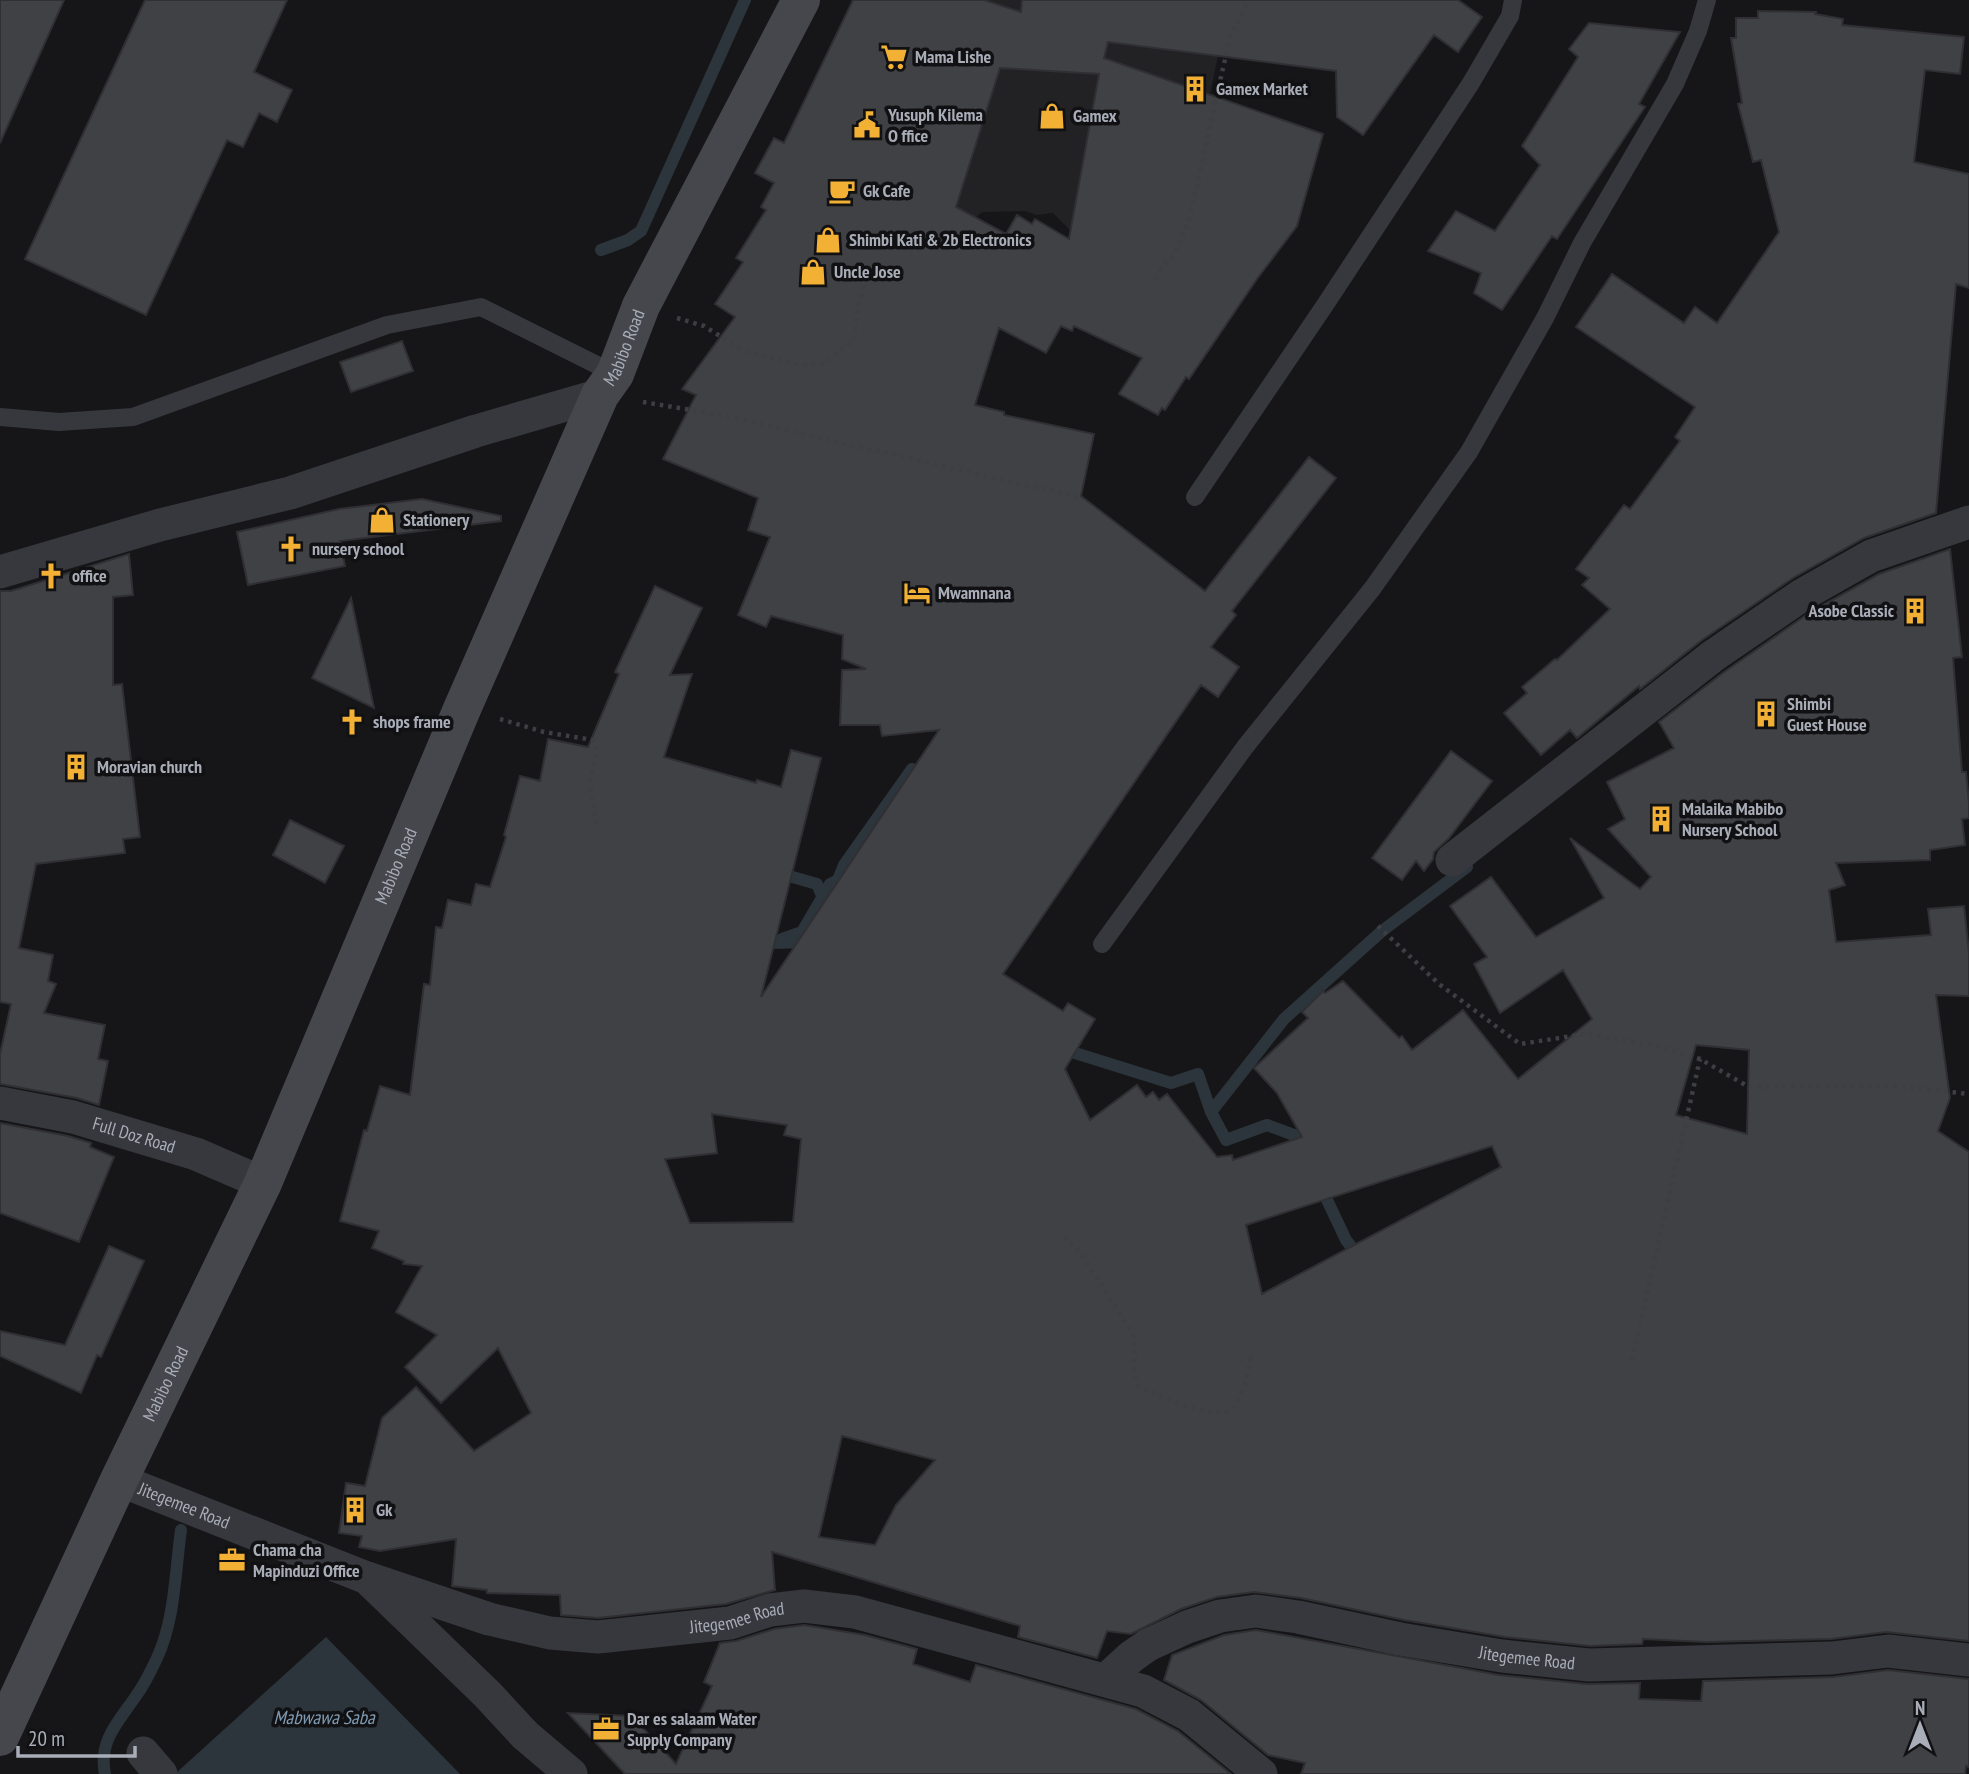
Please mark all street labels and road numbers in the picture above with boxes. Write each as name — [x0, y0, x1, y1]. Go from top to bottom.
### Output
street label: Mabibo Road — [598, 306, 650, 391]
street label: Mabibo Road — [369, 824, 422, 907]
street label: Full Doz Road — [90, 1112, 178, 1158]
street label: Mabibo Road — [137, 1342, 193, 1425]
street label: Jitegemee Road — [134, 1476, 233, 1534]
street label: Jitegemee Road — [687, 1596, 785, 1638]
street label: Jitegemee Road — [1476, 1640, 1576, 1674]

